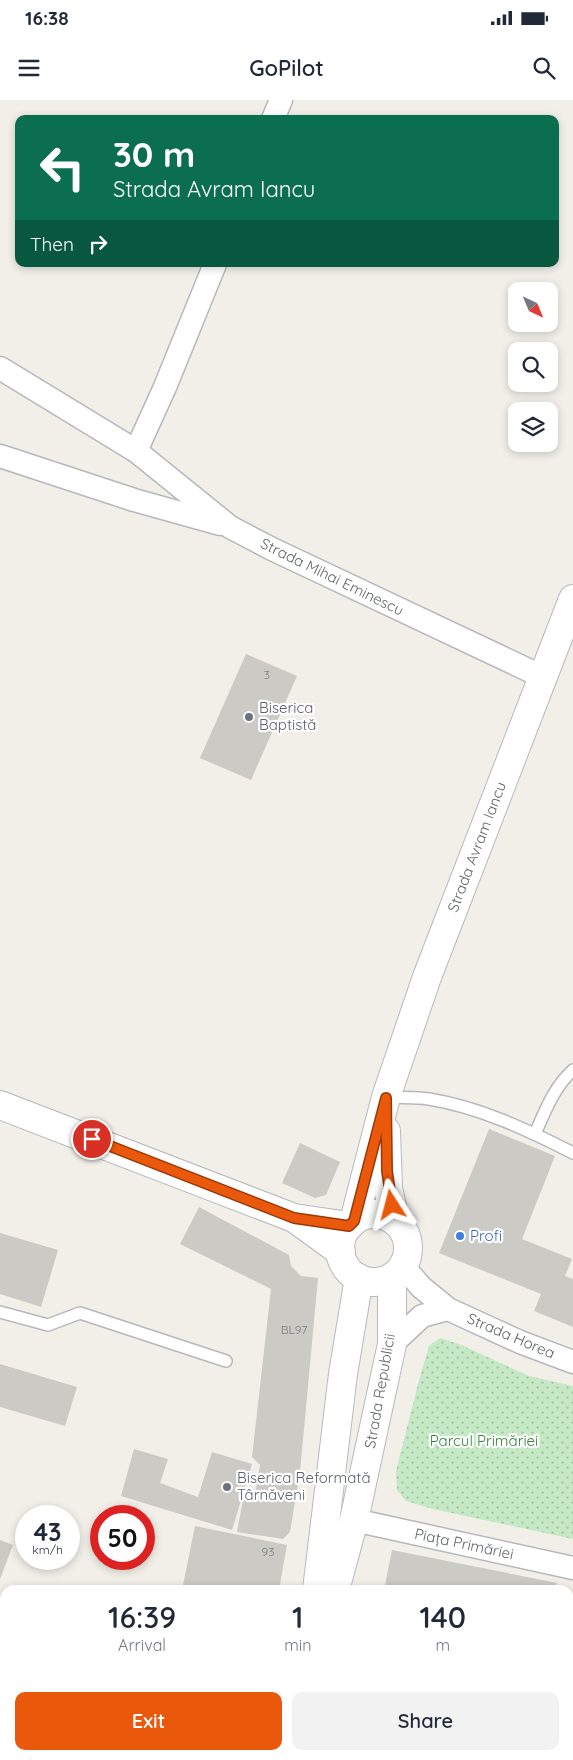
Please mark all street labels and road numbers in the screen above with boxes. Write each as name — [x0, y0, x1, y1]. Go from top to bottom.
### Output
street label: Strada Mihai Eminescu — [258, 534, 407, 619]
street label: Strada Avram Iancu — [443, 779, 510, 915]
street label: Strada Horea — [464, 1309, 558, 1363]
street label: Strada Republicii — [360, 1332, 399, 1450]
street label: Piața Primăriei — [413, 1524, 515, 1563]

